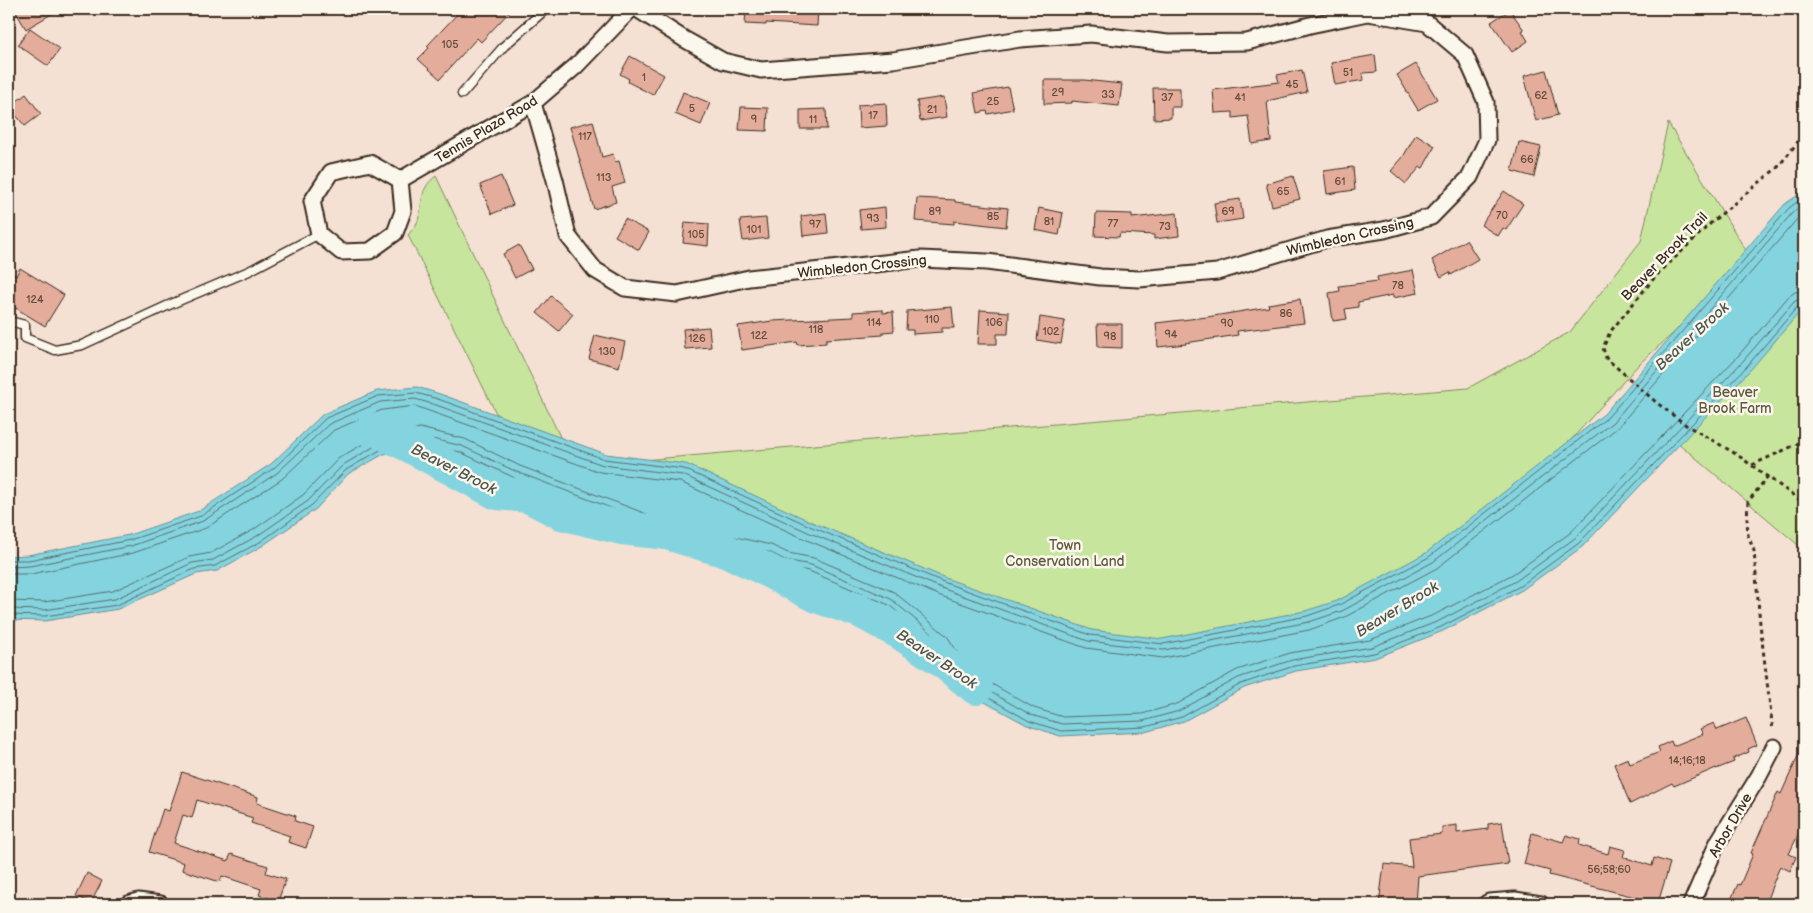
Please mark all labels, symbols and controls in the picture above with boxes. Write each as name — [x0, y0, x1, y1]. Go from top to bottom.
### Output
house number: 105 — [441, 38, 459, 51]
house number: 51 — [1343, 66, 1353, 79]
house number: 1 — [642, 71, 646, 84]
house number: 45 — [1285, 78, 1299, 91]
house number: 29 — [1052, 86, 1064, 99]
house number: 33 — [1101, 88, 1115, 101]
house number: 62 — [1534, 89, 1548, 102]
house number: 37 — [1161, 91, 1174, 104]
house number: 41 — [1235, 91, 1245, 104]
street label: Tennis Plaza Road — [432, 92, 541, 167]
house number: 25 — [987, 95, 999, 108]
house number: 5 — [689, 102, 695, 115]
house number: 21 — [927, 103, 937, 116]
house number: 17 — [868, 109, 878, 122]
house number: 9 — [751, 113, 757, 126]
house number: 11 — [809, 113, 817, 126]
house number: 117 — [578, 130, 593, 143]
house number: 66 — [1520, 153, 1534, 166]
house number: 113 — [596, 171, 612, 184]
house number: 61 — [1335, 175, 1345, 188]
house number: 65 — [1276, 185, 1290, 198]
house number: 89 — [929, 205, 941, 218]
house number: 69 — [1221, 205, 1235, 218]
street label: Beaver Brook Trail — [1618, 208, 1711, 304]
house number: 70 — [1496, 209, 1508, 222]
house number: 85 — [987, 210, 999, 223]
house number: 93 — [866, 212, 880, 225]
street label: Wimbledon Crossing — [1285, 214, 1415, 259]
house number: 81 — [1044, 215, 1054, 228]
house number: 77 — [1108, 217, 1119, 230]
house number: 97 — [809, 218, 821, 231]
house number: 73 — [1159, 220, 1171, 233]
house number: 101 — [747, 223, 761, 236]
house number: 105 — [687, 228, 705, 241]
street label: Wimbledon Crossing — [797, 251, 927, 282]
house number: 78 — [1392, 279, 1404, 292]
house number: 124 — [26, 293, 44, 306]
water label: Beaver Brook — [1651, 298, 1734, 375]
house number: 86 — [1279, 307, 1293, 320]
house number: 110 — [925, 313, 940, 326]
house number: 114 — [866, 316, 882, 329]
house number: 106 — [985, 316, 1003, 329]
house number: 90 — [1221, 317, 1234, 330]
house number: 118 — [809, 323, 823, 336]
house number: 102 — [1042, 325, 1060, 338]
house number: 94 — [1164, 328, 1178, 341]
house number: 122 — [750, 329, 768, 342]
house number: 98 — [1104, 330, 1116, 343]
house number: 126 — [688, 332, 706, 345]
house number: 130 — [598, 345, 616, 358]
park label: Beaver Brook Farm — [1698, 384, 1772, 417]
water label: Beaver Brook — [408, 440, 500, 499]
park label: Town Conservation Land — [1005, 537, 1125, 570]
water label: Beaver Brook — [1352, 577, 1443, 642]
water label: Beaver Brook — [893, 625, 981, 694]
house number: 14;16;18 — [1668, 754, 1706, 767]
street label: Arbor Drive — [1705, 790, 1756, 860]
house number: 56;58;60 — [1587, 863, 1631, 876]

